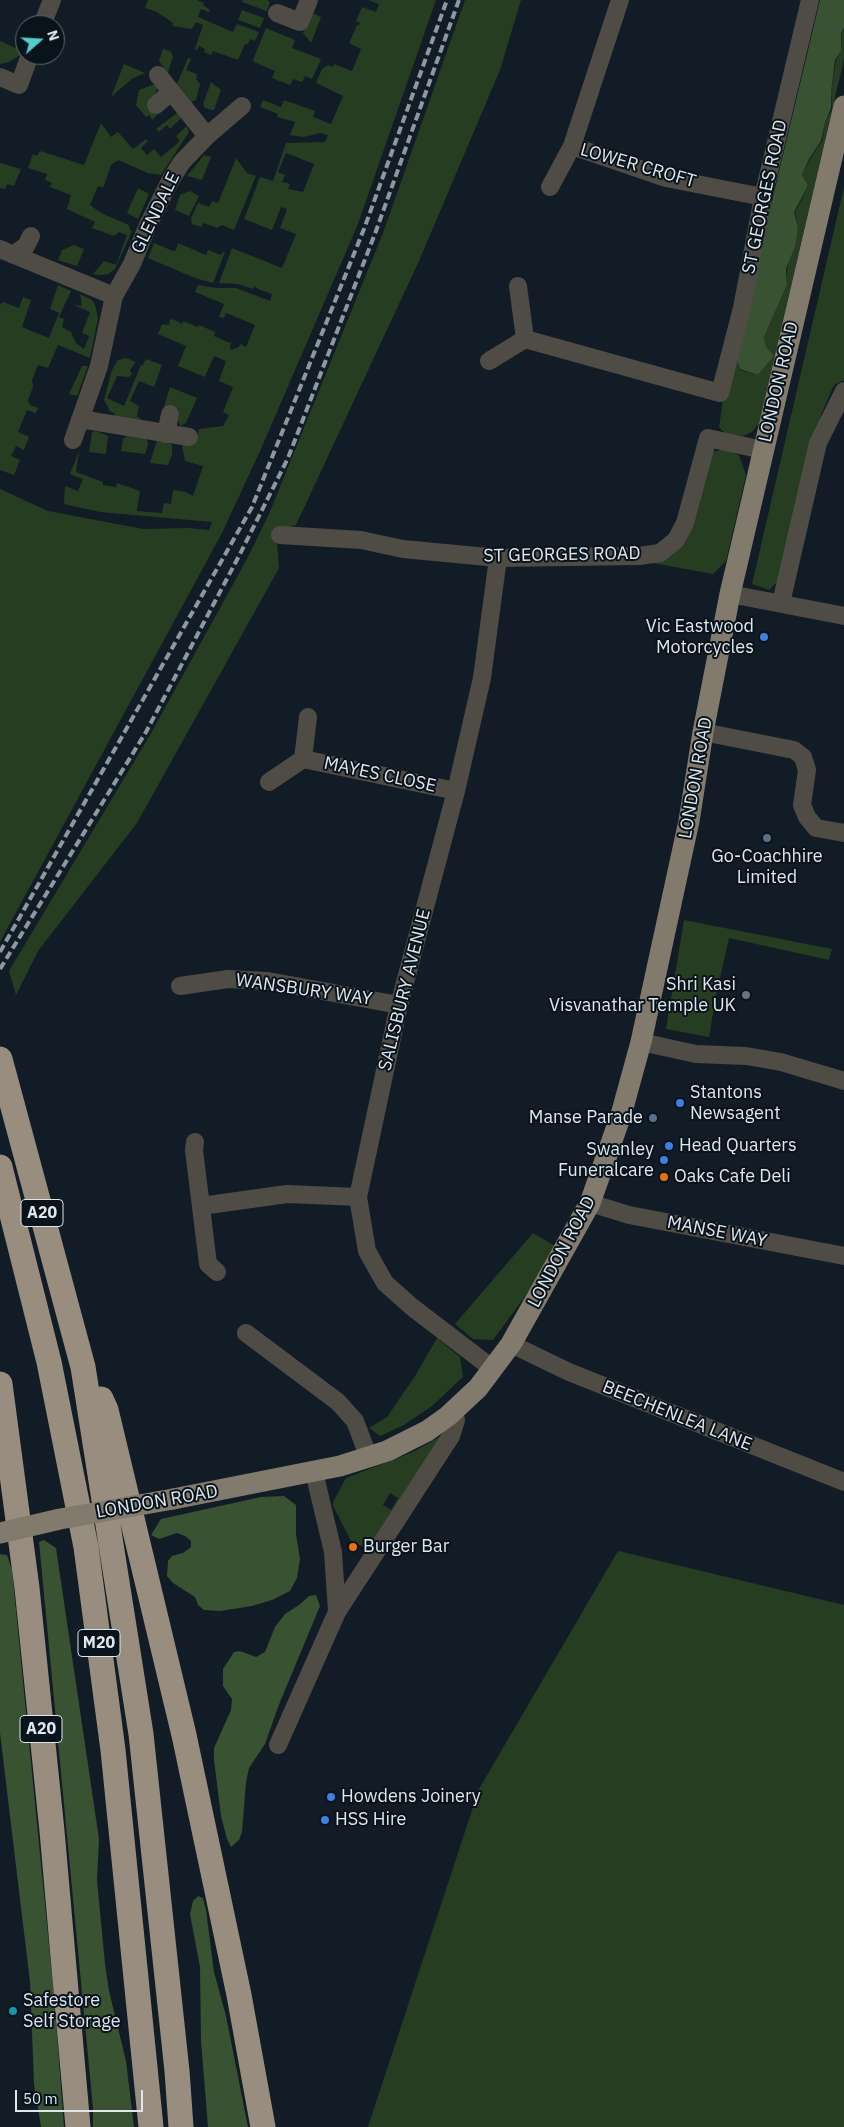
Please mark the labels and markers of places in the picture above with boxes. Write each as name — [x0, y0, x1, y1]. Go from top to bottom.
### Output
place label: Vic Eastwood Motorcycles — [646, 616, 754, 659]
marker: Vic Eastwood Motorcycles — [758, 631, 770, 643]
marker: Go-Coachhire Limited — [761, 832, 773, 844]
place label: Go-Coachhire Limited — [711, 846, 823, 889]
place label: Shri Kasi Visvanathar Temple UK — [549, 974, 736, 1016]
marker: Shri Kasi Visvanathar Temple UK — [740, 989, 752, 1001]
place label: Stantons Newsagent — [690, 1082, 781, 1124]
marker: Stantons Newsagent — [674, 1097, 686, 1109]
place label: Manse Parade — [529, 1107, 643, 1129]
marker: Manse Parade — [647, 1112, 659, 1124]
place label: Head Quarters — [679, 1135, 797, 1157]
place label: Swanley Funeralcare — [558, 1139, 654, 1182]
marker: Head Quarters — [663, 1140, 675, 1152]
marker: Swanley Funeralcare — [658, 1154, 670, 1166]
place label: Oaks Cafe Deli — [674, 1166, 791, 1188]
marker: Oaks Cafe Deli — [658, 1171, 670, 1183]
place label: Burger Bar — [363, 1536, 449, 1558]
marker: Burger Bar — [347, 1541, 359, 1553]
place label: Howdens Joinery — [341, 1786, 481, 1808]
marker: Howdens Joinery — [325, 1791, 337, 1803]
place label: HSS Hire — [335, 1809, 406, 1831]
marker: HSS Hire — [319, 1814, 331, 1826]
place label: Safestore Self Storage — [23, 1990, 121, 2032]
marker: Safestore Self Storage — [7, 2005, 19, 2017]

